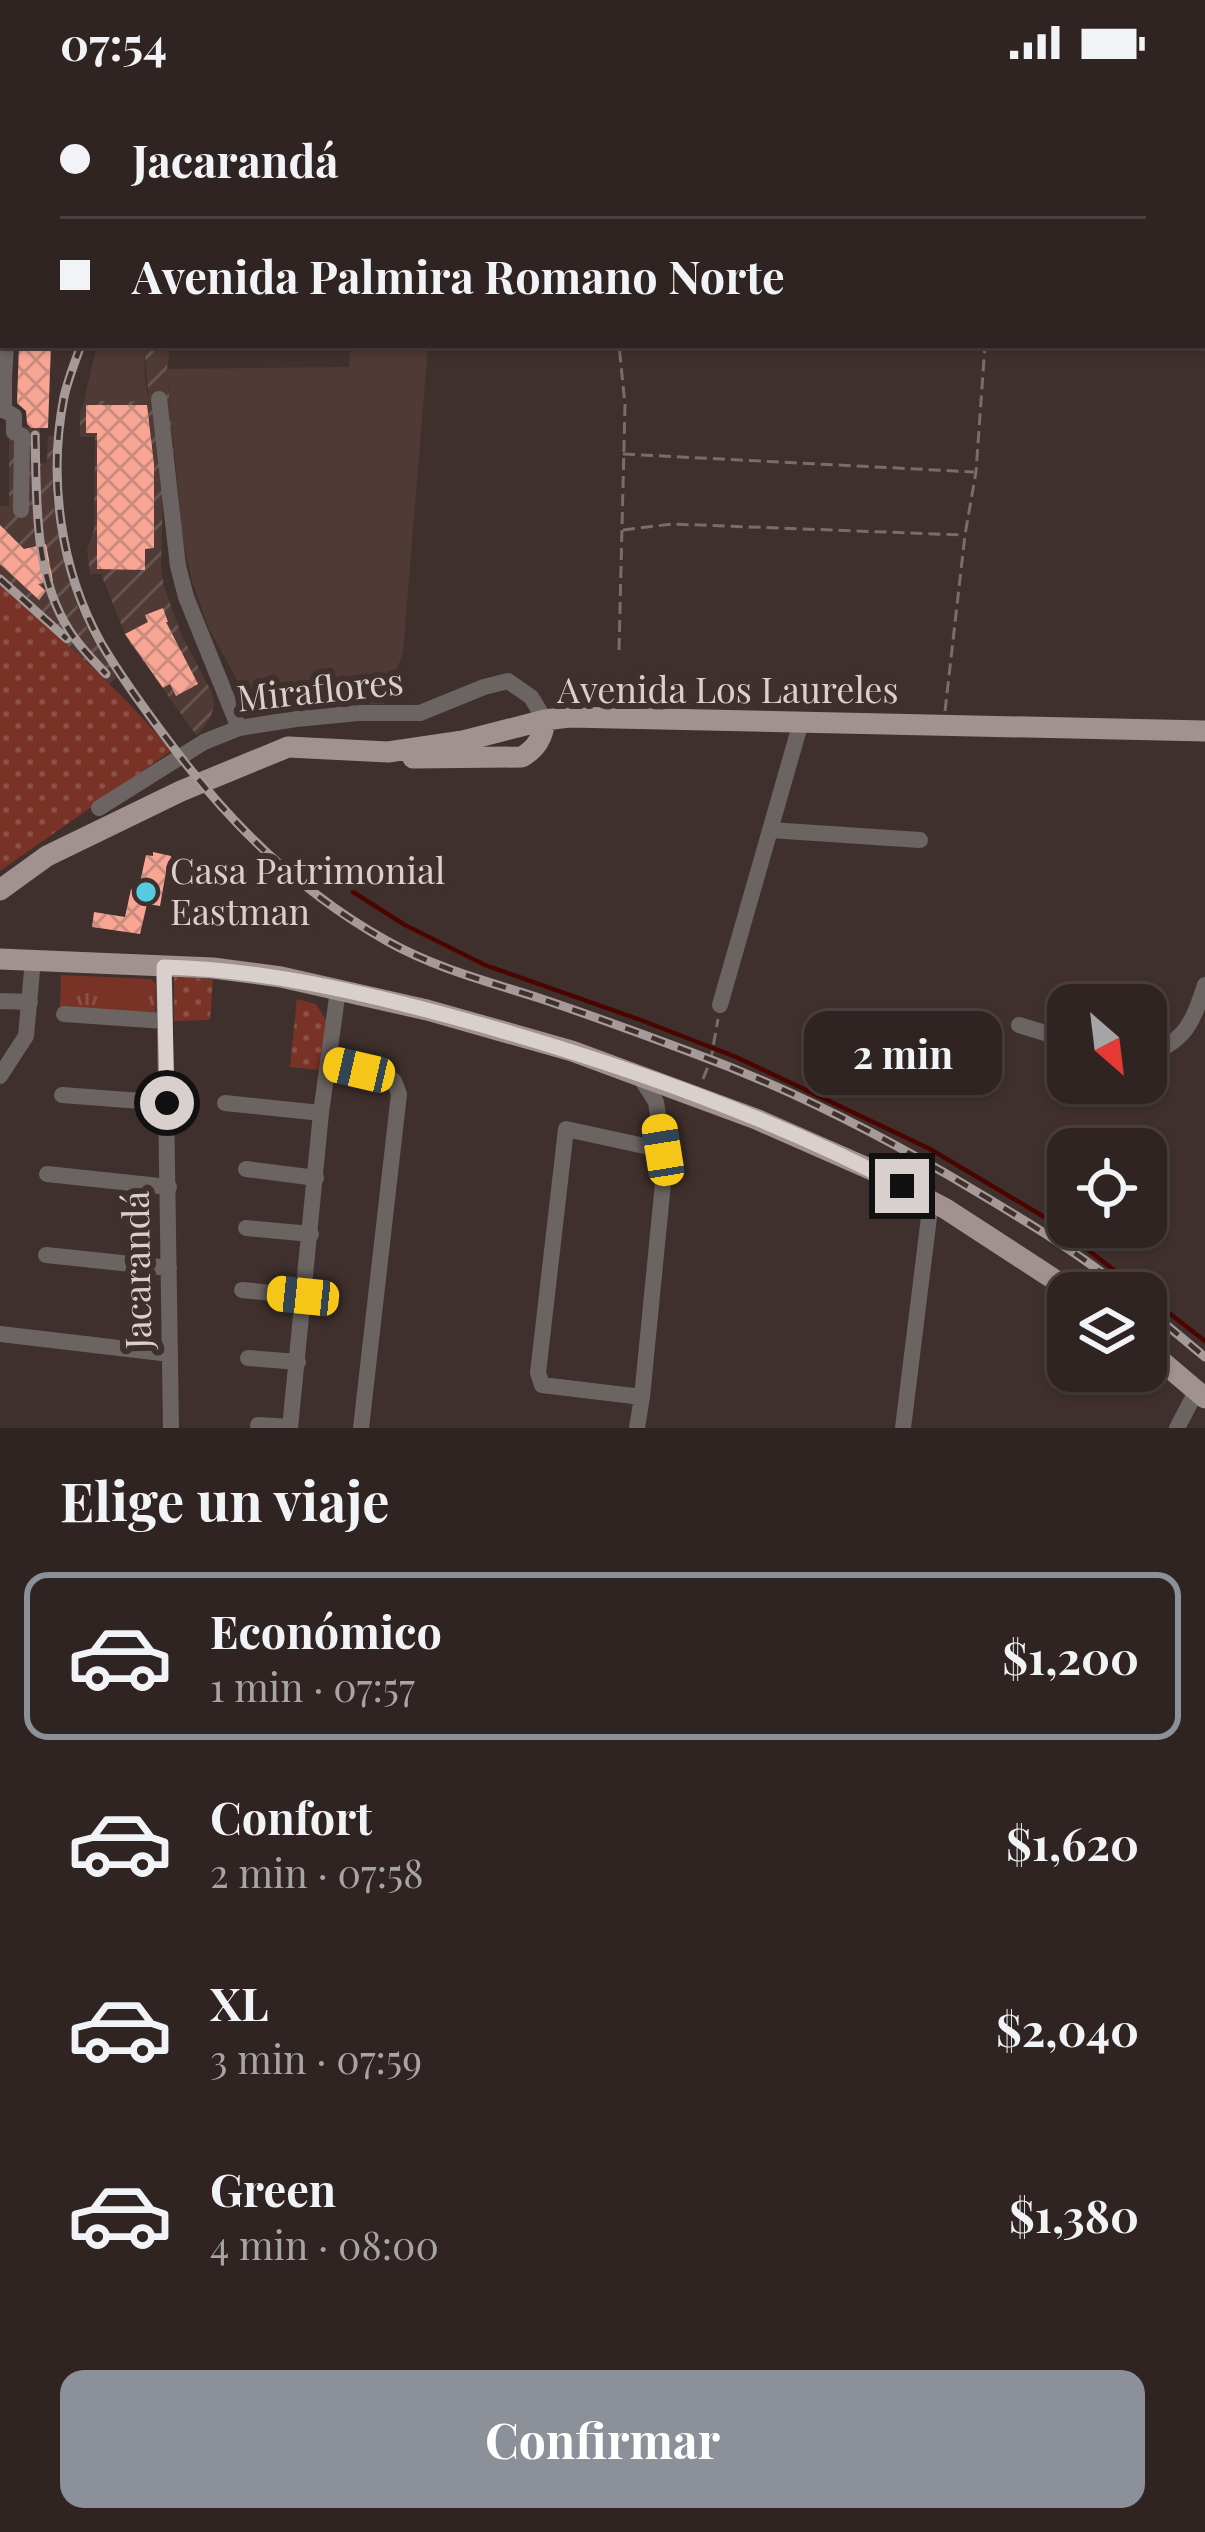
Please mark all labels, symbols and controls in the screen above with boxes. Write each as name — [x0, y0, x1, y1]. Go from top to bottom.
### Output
text: 07:54 — [60, 12, 167, 72]
text: Jacarandá — [132, 129, 339, 189]
text: Avenida Palmira Romano Norte — [132, 245, 785, 305]
street label: Miraflores — [234, 655, 405, 721]
street label: Avenida Los Laureles — [556, 664, 899, 712]
place label: Casa Patrimonial Eastman — [170, 845, 445, 934]
marker: Casa Patrimonial Eastman — [133, 879, 159, 905]
north arrow — [1047, 984, 1167, 1104]
map controls — [1047, 984, 1167, 1392]
callout: 2 min — [803, 1012, 1001, 1096]
text: 2 min — [853, 1027, 953, 1079]
car — [320, 1044, 398, 1096]
route start — [140, 1076, 194, 1130]
car — [640, 1112, 686, 1188]
button: locate — [1047, 1128, 1167, 1248]
route end — [875, 1159, 929, 1213]
street label: Jacarandá — [110, 1190, 160, 1351]
button: layers — [1047, 1272, 1167, 1392]
car — [265, 1274, 341, 1318]
text: Elige un viaje — [60, 1464, 389, 1536]
text: Económico — [210, 1600, 442, 1660]
icon: car — [66, 1602, 174, 1710]
text: $1,200 — [1002, 1626, 1139, 1686]
text: 1 min · 07:57 — [210, 1660, 415, 1712]
text: Confort — [210, 1786, 372, 1846]
icon: car — [66, 1788, 174, 1896]
text: $1,620 — [1006, 1812, 1139, 1872]
text: 2 min · 07:58 — [210, 1846, 424, 1898]
text: XL — [210, 1972, 269, 2032]
icon: car — [66, 1974, 174, 2082]
text: $2,040 — [996, 1998, 1139, 2058]
text: 3 min · 07:59 — [210, 2032, 422, 2084]
text: Green — [210, 2158, 336, 2218]
icon: car — [66, 2160, 174, 2268]
text: $1,380 — [1009, 2184, 1139, 2244]
text: 4 min · 08:00 — [210, 2218, 439, 2270]
button: Confirmar — [60, 2370, 1145, 2508]

